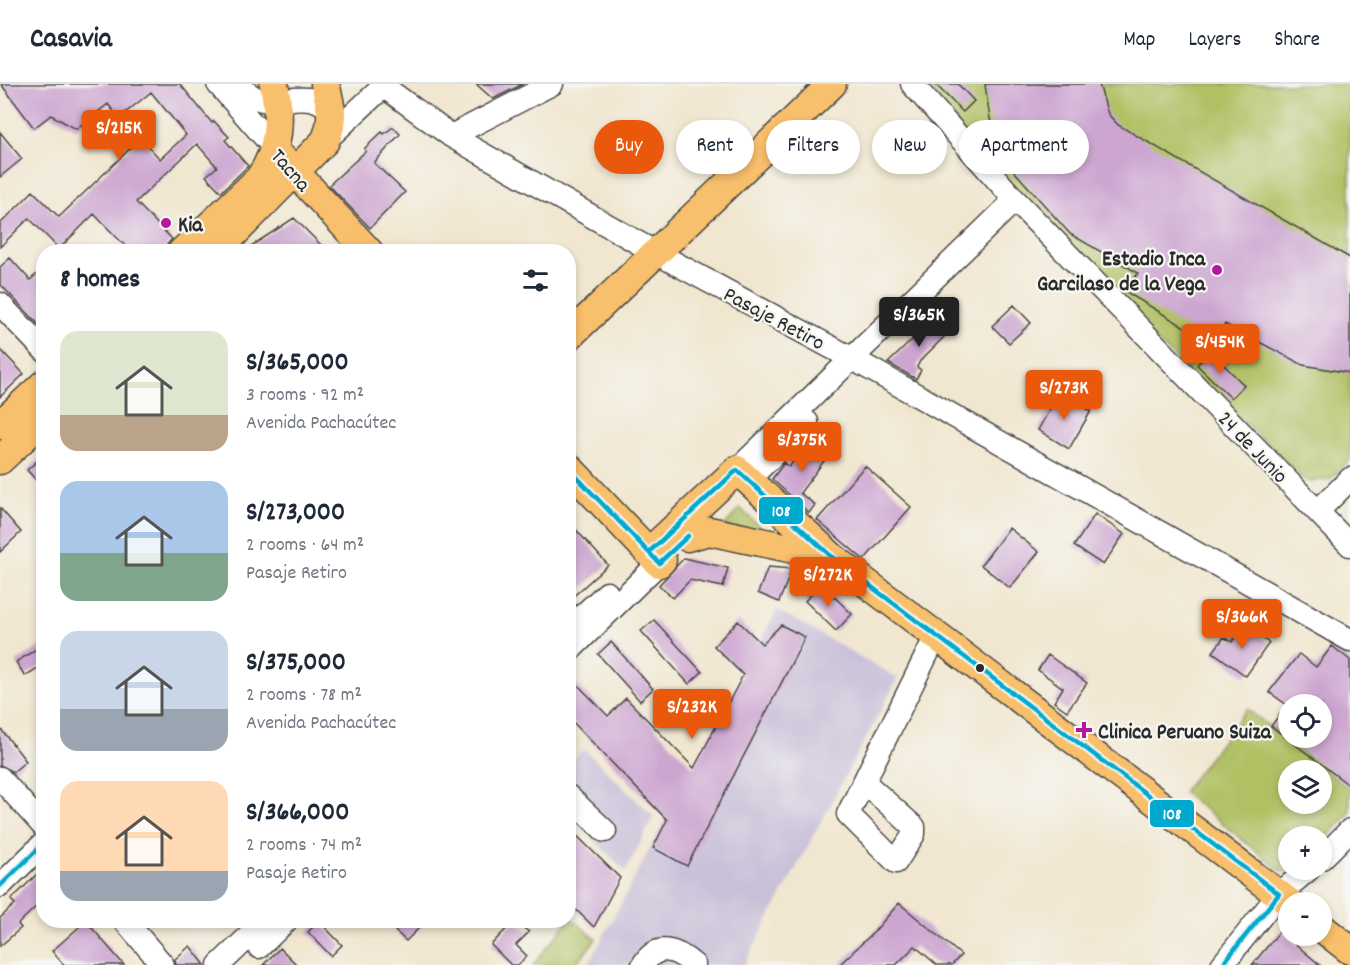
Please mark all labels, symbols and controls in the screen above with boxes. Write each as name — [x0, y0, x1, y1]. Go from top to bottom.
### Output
text: Casavia — [30, 21, 112, 61]
text: Map — [1124, 26, 1155, 56]
text: Layers — [1188, 26, 1241, 56]
text: Share — [1274, 26, 1320, 56]
pin: S/215K — [70, 110, 168, 161]
text: S/215K — [96, 115, 142, 143]
chip: Buy — [594, 120, 664, 174]
chip: Rent — [676, 120, 754, 174]
chip: Filters — [766, 120, 860, 174]
chip: New — [872, 120, 947, 174]
chip: Apartment — [959, 120, 1089, 174]
street label: Tacna — [262, 143, 317, 200]
place label: Kia — [178, 211, 203, 242]
marker: Kia — [159, 216, 173, 230]
place label: Estadio Inca Garcilaso de la Vega — [1037, 245, 1206, 301]
text: 8 homes — [60, 262, 140, 299]
marker: Estadio Inca Garcilaso de la Vega — [1210, 263, 1224, 277]
icon: filters — [519, 264, 552, 297]
street label: Pasaje Retiro — [717, 280, 830, 360]
pin: S/365K — [870, 297, 968, 348]
text: S/365K — [893, 302, 945, 330]
pin: S/454K — [1171, 324, 1269, 375]
text: S/454K — [1195, 329, 1245, 357]
text: S/365,000 — [246, 345, 349, 382]
icon: home — [108, 355, 180, 427]
pin: S/273K — [1015, 370, 1113, 421]
text: S/273K — [1039, 375, 1089, 403]
text: 3 rooms · 92 m² — [246, 382, 364, 410]
street label: 24 de Junio — [1209, 405, 1294, 492]
text: Avenida Pachacútec — [246, 410, 396, 438]
pin: S/375K — [753, 422, 851, 473]
text: S/375K — [777, 427, 827, 455]
text: S/273,000 — [246, 495, 345, 532]
line badge: 108 — [758, 496, 804, 525]
text: 108 — [772, 501, 791, 524]
icon: home — [108, 505, 180, 577]
text: 2 rooms · 64 m² — [246, 532, 364, 560]
pin: S/272K — [779, 557, 877, 608]
text: Pasaje Retiro — [246, 560, 347, 588]
text: S/272K — [804, 562, 852, 590]
pin: S/366K — [1193, 599, 1291, 650]
text: S/366K — [1216, 604, 1268, 632]
text: S/375,000 — [246, 645, 346, 682]
icon: home — [108, 655, 180, 727]
unlabelled marker — [974, 662, 986, 674]
text: 2 rooms · 78 m² — [246, 682, 362, 710]
pin: S/232K — [643, 689, 741, 740]
text: S/232K — [667, 694, 717, 722]
map controls — [1278, 694, 1332, 946]
button: locate — [1278, 694, 1332, 748]
text: Avenida Pachacútec — [246, 710, 396, 738]
place label: Clinica Peruano Suiza — [1098, 718, 1272, 749]
marker: Clinica Peruano Suiza — [1075, 721, 1093, 739]
button: layers — [1278, 760, 1332, 814]
text: S/366,000 — [246, 795, 349, 832]
line badge: 108 — [1149, 799, 1195, 828]
text: 108 — [1163, 804, 1182, 827]
icon: home — [108, 805, 180, 877]
button: + — [1278, 826, 1332, 880]
text: 2 rooms · 74 m² — [246, 832, 362, 860]
text: Pasaje Retiro — [246, 860, 347, 888]
button: − — [1278, 892, 1332, 946]

